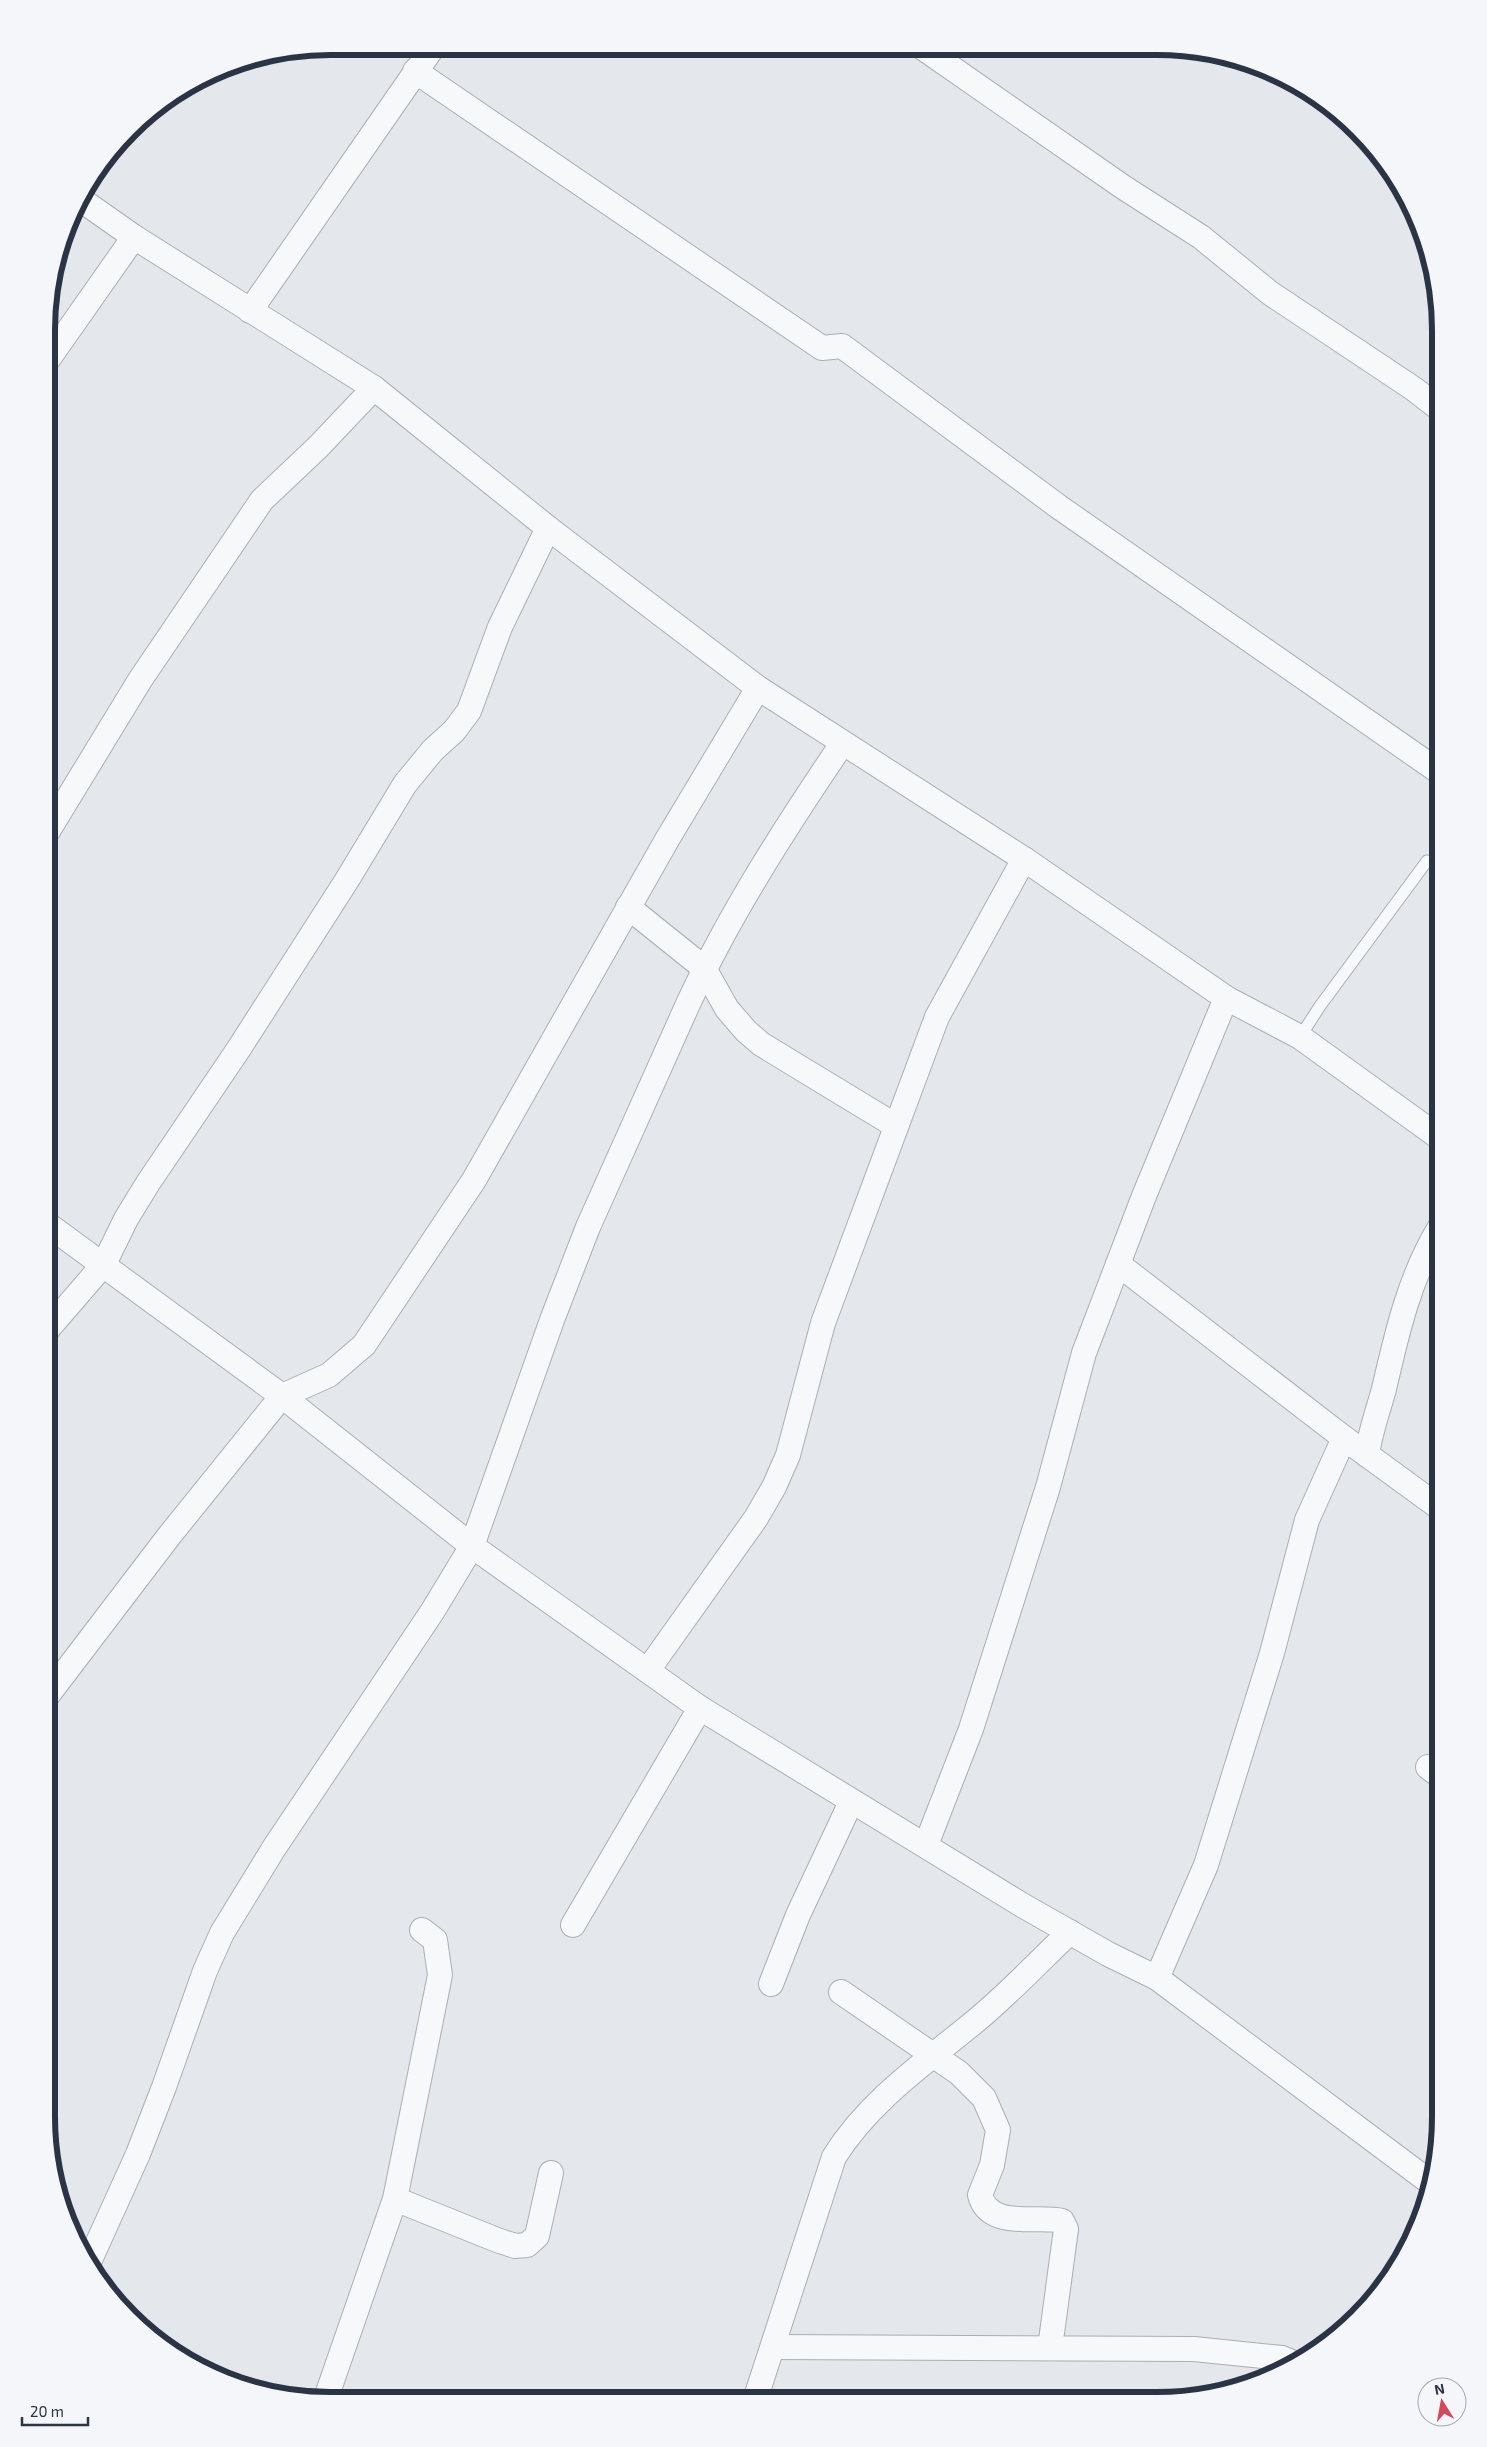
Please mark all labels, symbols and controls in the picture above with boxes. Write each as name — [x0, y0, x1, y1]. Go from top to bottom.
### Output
north arrow — [1417, 2377, 1467, 2427]
text: N — [1433, 2379, 1446, 2398]
scale bar — [22, 2394, 89, 2426]
text: 20 m — [30, 2402, 64, 2420]

